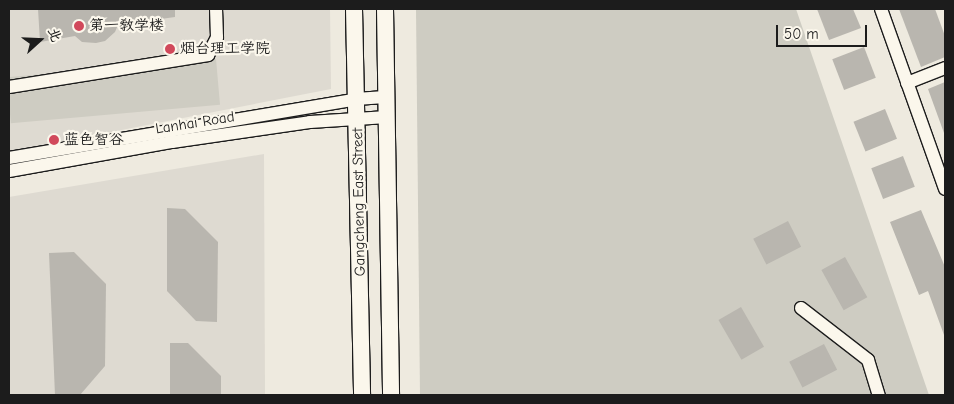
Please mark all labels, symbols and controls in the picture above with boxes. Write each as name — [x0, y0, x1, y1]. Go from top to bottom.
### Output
north arrow — [15, 15, 65, 65]
scale bar — [779, 15, 870, 47]
place label: 第一教学楼 — [89, 17, 164, 35]
marker: 第一教学楼 — [73, 20, 85, 32]
text: 北 — [44, 25, 65, 44]
text: 50 m — [784, 25, 819, 43]
place label: 烟台理工学院 — [180, 40, 270, 58]
marker: 烟台理工学院 — [164, 43, 176, 55]
street label: Lanhai Road — [154, 108, 236, 138]
street label: Gangcheng East Street — [349, 128, 369, 276]
place label: 蓝色智谷 — [64, 131, 124, 149]
marker: 蓝色智谷 — [48, 134, 60, 146]

